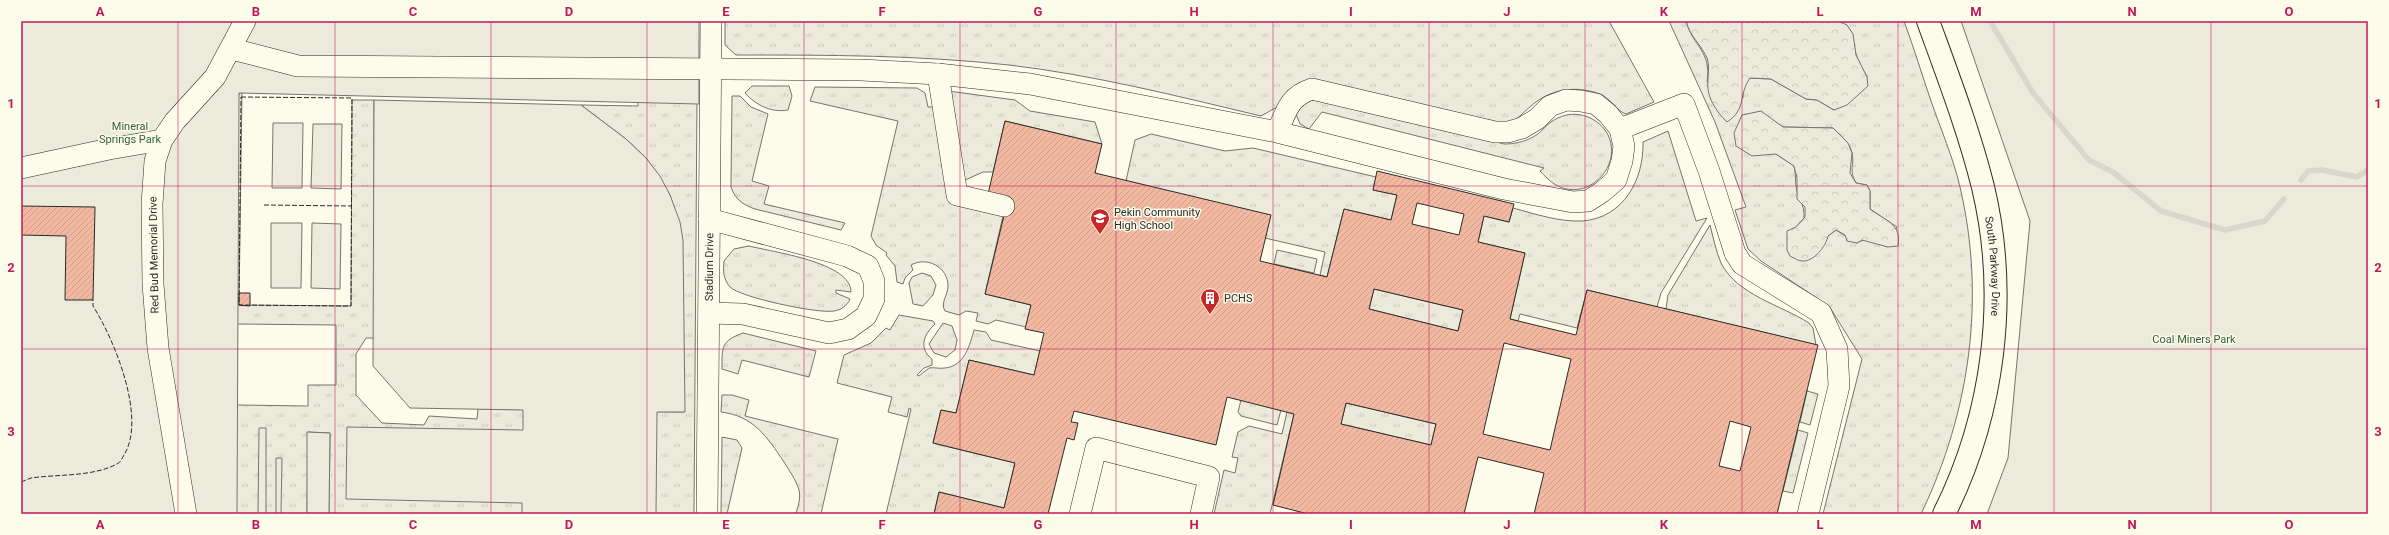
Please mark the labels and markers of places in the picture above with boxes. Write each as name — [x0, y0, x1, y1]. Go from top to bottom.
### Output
place label: Pekin Community High School — [1114, 206, 1201, 232]
school or university icon: Pekin Community High School — [1089, 207, 1111, 235]
building icon: PCHS — [1199, 287, 1221, 315]
place label: PCHS — [1224, 292, 1253, 305]

